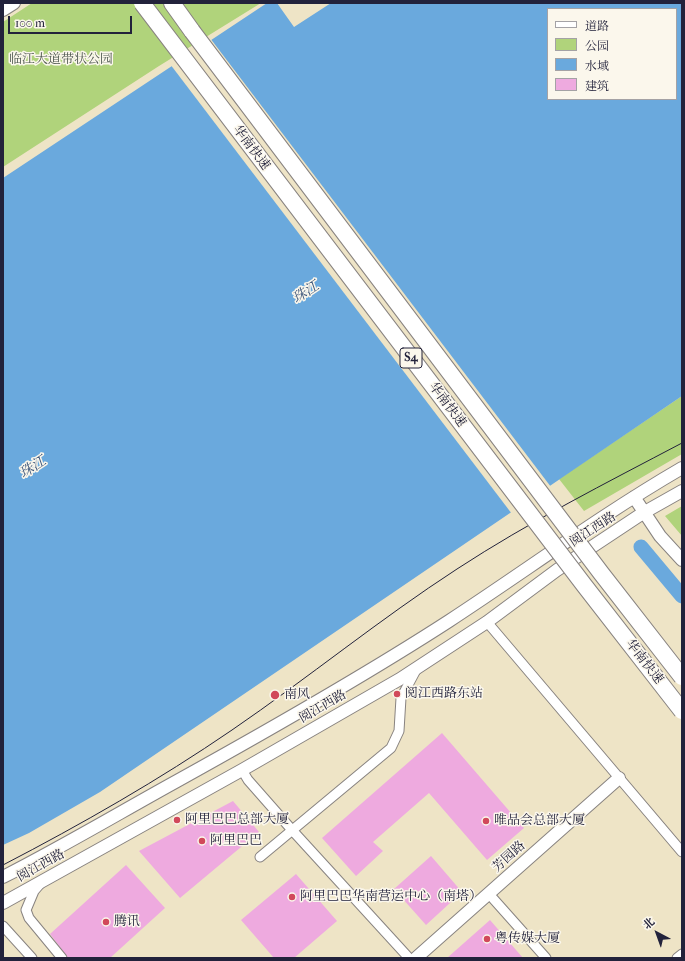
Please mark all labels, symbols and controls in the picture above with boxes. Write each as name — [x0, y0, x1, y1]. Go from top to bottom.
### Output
scale bar — [10, 8, 134, 34]
legend — [547, 8, 677, 100]
text: 100 m — [15, 16, 45, 30]
text: 道路 — [585, 19, 609, 33]
text: 公园 — [585, 39, 609, 53]
park label: 临江大道带状公园 — [9, 52, 113, 68]
text: 水域 — [585, 59, 609, 73]
text: 建筑 — [585, 79, 609, 93]
street label: 华南快速 — [229, 123, 273, 173]
water label: 珠江 — [290, 278, 322, 308]
road number: S4 — [400, 348, 422, 368]
street label: 华南快速 — [425, 380, 469, 430]
water label: 珠江 — [17, 453, 49, 483]
street label: 阅江西路 — [567, 509, 619, 551]
street label: 华南快速 — [622, 637, 666, 687]
place label: 阅江西路东站 — [405, 686, 483, 702]
place label: 南风 — [284, 687, 310, 703]
street label: 阅江西路 — [297, 687, 349, 727]
marker: 南风 — [269, 689, 281, 701]
marker: 阅江西路东站 — [392, 689, 402, 699]
place label: 阿里巴巴总部大厦 — [185, 812, 289, 828]
place label: 唯品会总部大厦 — [494, 813, 585, 829]
marker: 阿里巴巴总部大厦 — [172, 815, 182, 825]
marker: 唯品会总部大厦 — [481, 816, 491, 826]
place label: 阿里巴巴 — [210, 833, 262, 849]
marker: 阿里巴巴 — [197, 836, 207, 846]
street label: 芳园路 — [489, 838, 529, 876]
street label: 阅江西路 — [14, 847, 68, 885]
place label: 阿里巴巴华南营运中心（南塔） — [300, 889, 482, 905]
marker: 阿里巴巴华南营运中心（南塔） — [287, 892, 297, 902]
north arrow — [637, 913, 677, 953]
place label: 腾讯 — [114, 914, 140, 930]
text: 北 — [640, 915, 657, 932]
marker: 腾讯 — [101, 917, 111, 927]
place label: 粤传媒大厦 — [495, 931, 560, 947]
marker: 粤传媒大厦 — [482, 934, 492, 944]

